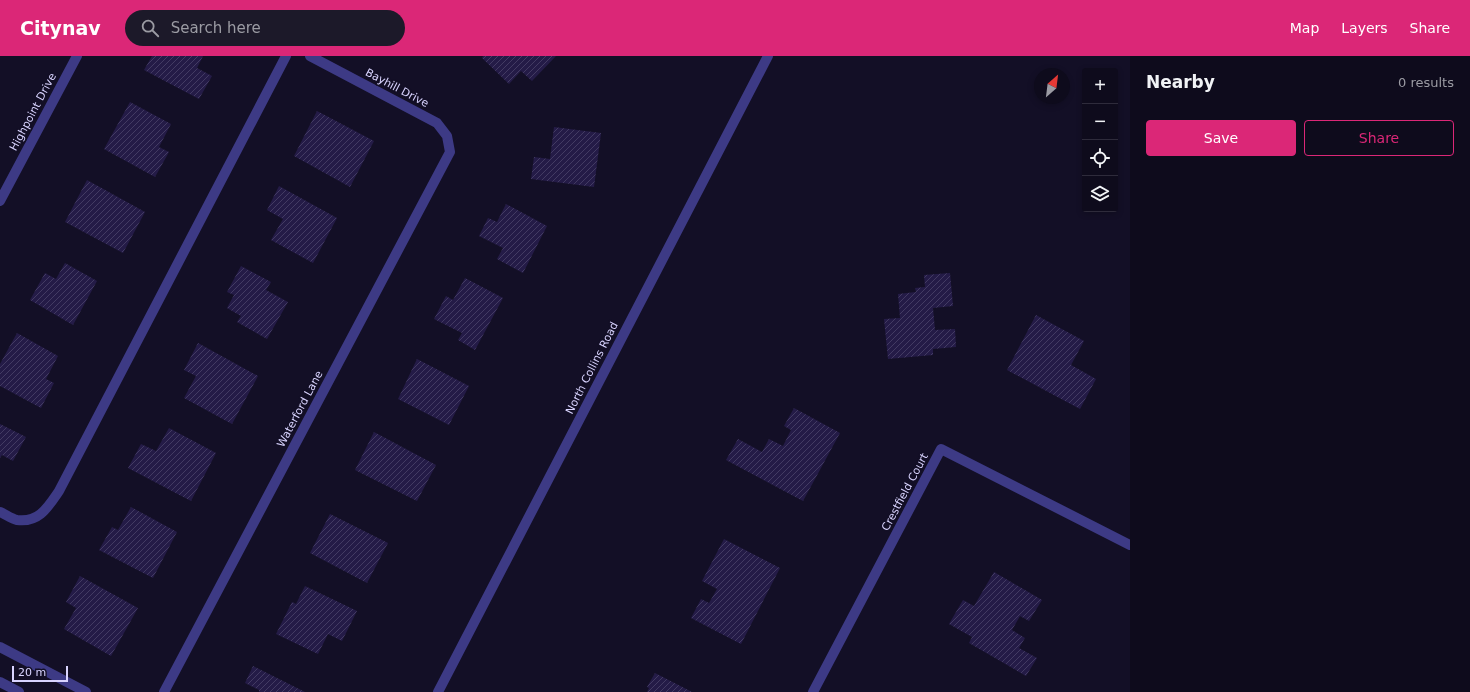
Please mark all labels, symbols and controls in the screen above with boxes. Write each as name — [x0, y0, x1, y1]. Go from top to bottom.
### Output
search box — [125, 10, 405, 46]
text: Citynav — [20, 17, 101, 39]
icon: search — [139, 17, 161, 39]
text: Search here — [171, 19, 261, 37]
text: Map — [1290, 20, 1319, 36]
text: Layers — [1341, 20, 1388, 36]
text: Share — [1410, 20, 1450, 36]
street label: Bayhill Drive — [363, 66, 431, 110]
north arrow — [1034, 68, 1070, 104]
map controls — [1082, 68, 1118, 212]
button: + — [1082, 68, 1118, 104]
street label: Highpoint Drive — [7, 71, 59, 153]
text: Nearby — [1146, 72, 1215, 92]
text: 0 results — [1398, 75, 1454, 90]
button: − — [1082, 104, 1118, 140]
button: Save — [1146, 120, 1296, 156]
button: Share — [1304, 120, 1454, 156]
button: locate — [1082, 140, 1118, 176]
button: layers — [1082, 176, 1118, 212]
street label: North Collins Road — [563, 320, 621, 416]
street label: Waterford Lane — [274, 368, 326, 449]
street label: Crestfield Court — [879, 450, 931, 533]
scale bar — [12, 664, 68, 683]
text: 20 m — [18, 666, 46, 679]

